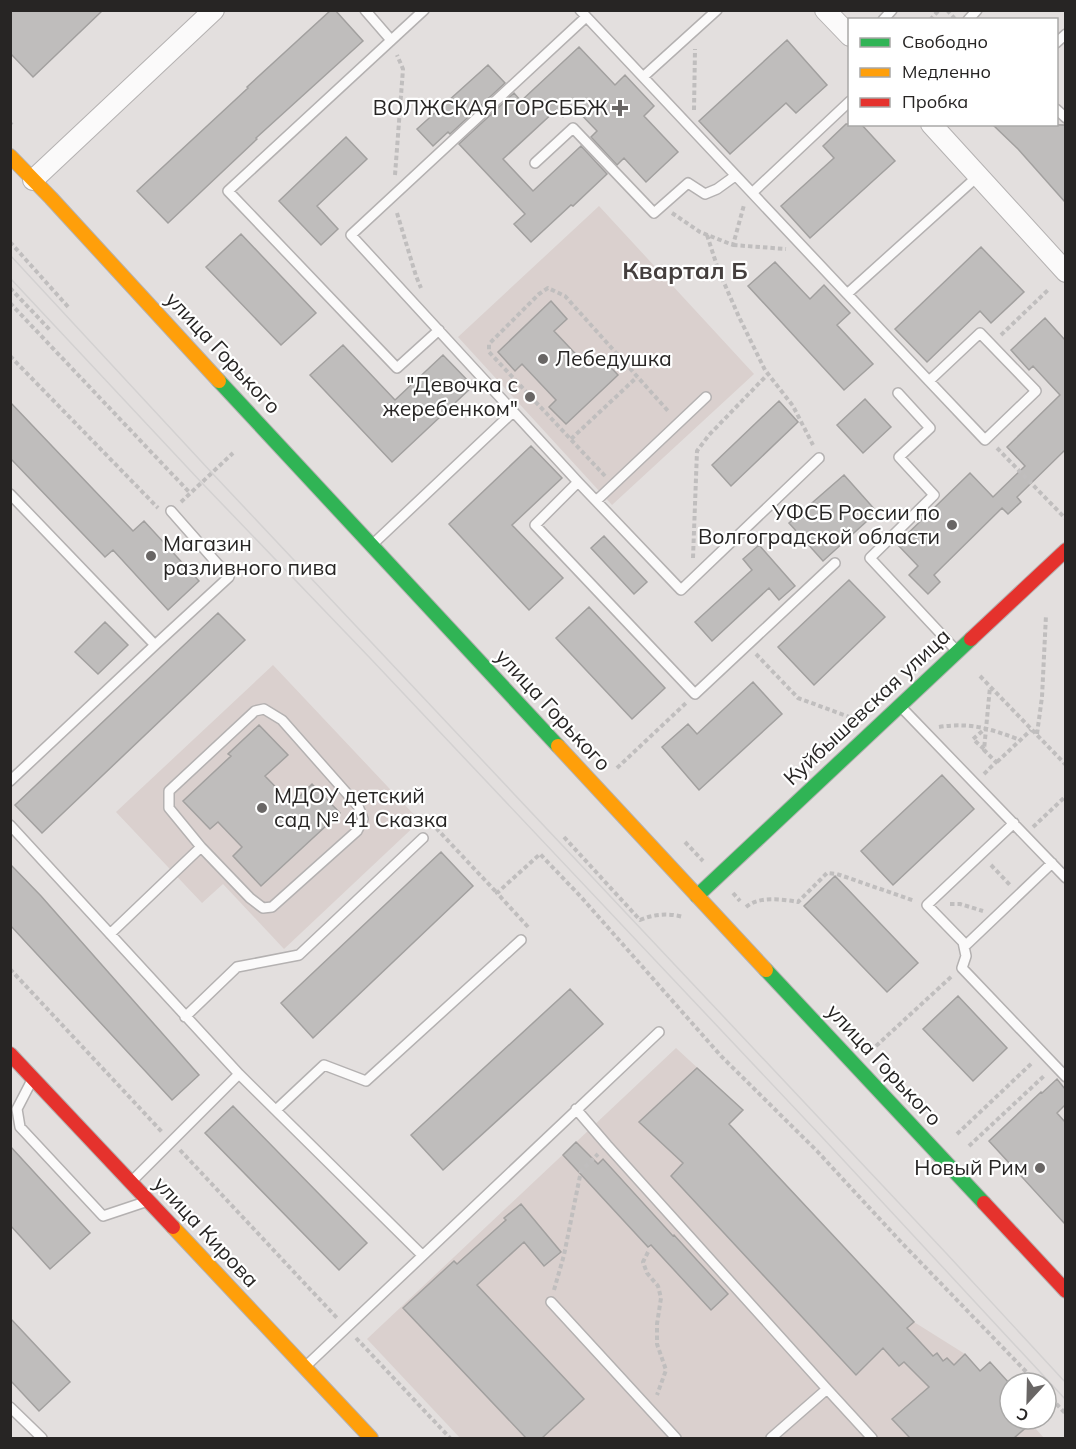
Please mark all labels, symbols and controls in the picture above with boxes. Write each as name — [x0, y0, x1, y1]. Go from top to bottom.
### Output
legend — [848, 18, 1058, 126]
text: Свободно — [902, 30, 988, 53]
text: Медленно — [902, 60, 991, 83]
text: Пробка — [902, 90, 968, 113]
place label: ВОЛЖСКАЯ ГОРСББЖ — [373, 94, 608, 120]
marker: ВОЛЖСКАЯ ГОРСББЖ — [613, 101, 627, 115]
district label: Квартал Б — [622, 255, 748, 285]
street label: улица Горького — [161, 286, 287, 419]
place label: Лебедушка — [555, 345, 672, 371]
marker: Лебедушка — [536, 352, 550, 366]
place label: "Девочка с жеребенком" — [383, 371, 518, 421]
marker: "Девочка с жеребенком" — [523, 390, 537, 404]
place label: УФСБ России по Волгоградской области — [698, 499, 940, 549]
marker: УФСБ России по Волгоградской области — [945, 518, 959, 532]
place label: Магазин разливного пива — [163, 530, 337, 580]
marker: Магазин разливного пива — [144, 549, 158, 563]
street label: Куйбышевская улица — [778, 622, 955, 790]
street label: улица Горького — [491, 643, 617, 776]
place label: МДОУ детский сад № 41 Сказка — [274, 782, 448, 832]
marker: МДОУ детский сад № 41 Сказка — [255, 801, 269, 815]
street label: улица Горького — [822, 998, 948, 1131]
place label: Новый Рим — [914, 1154, 1028, 1180]
marker: Новый Рим — [1033, 1161, 1047, 1175]
street label: улица Кирова — [149, 1170, 265, 1292]
north arrow — [998, 1371, 1058, 1431]
text: С — [1014, 1404, 1031, 1426]

